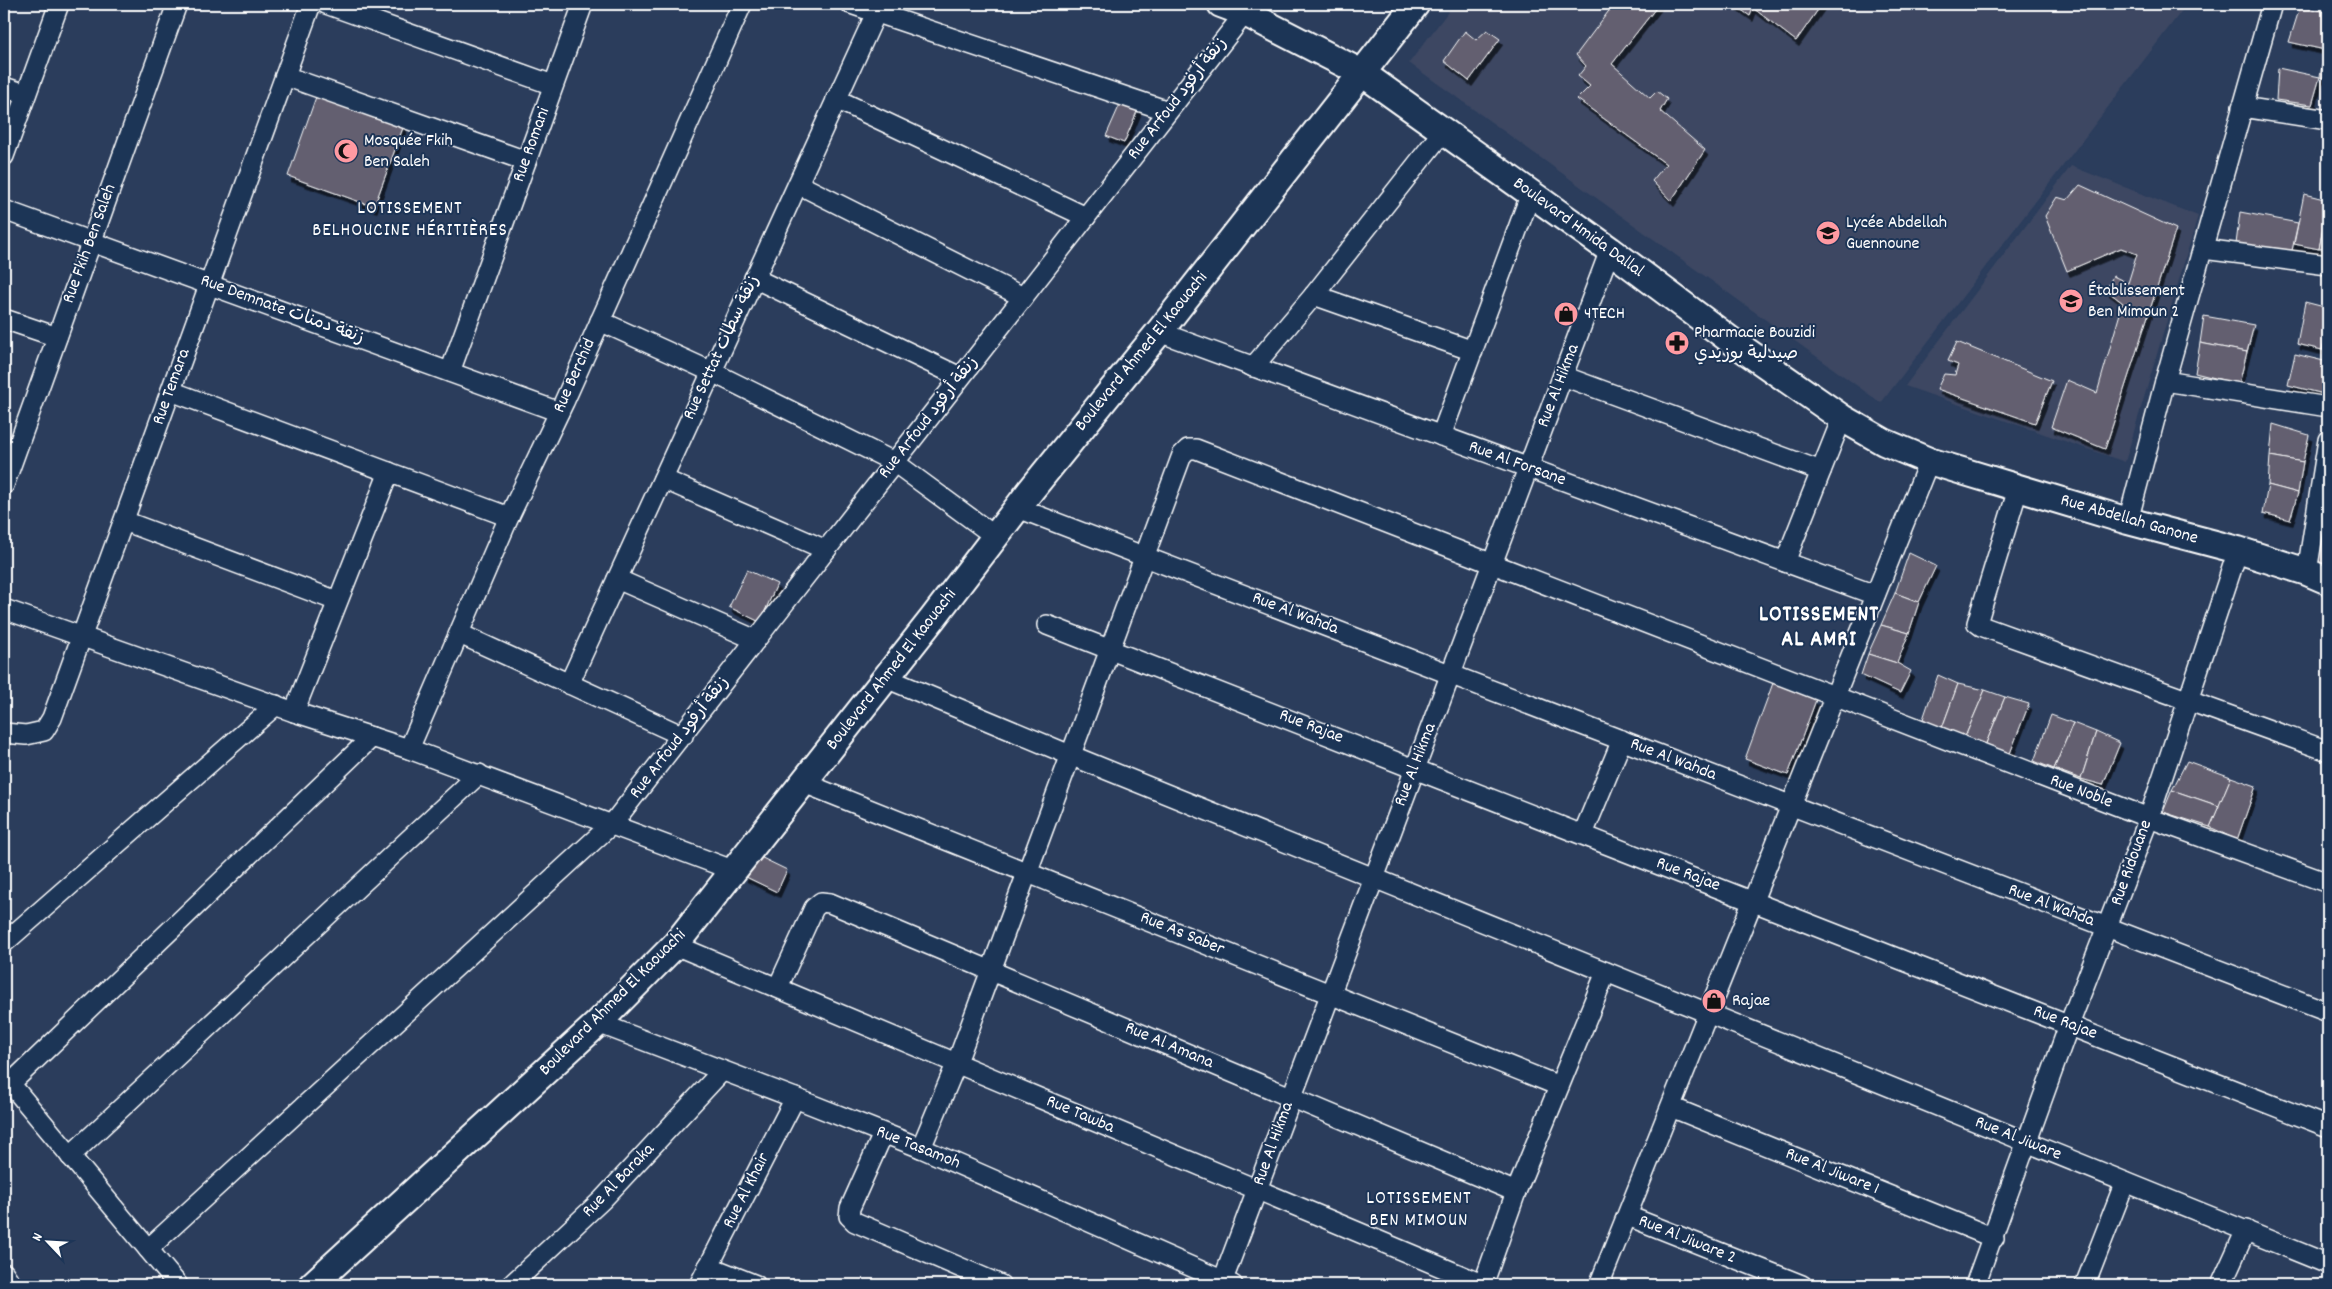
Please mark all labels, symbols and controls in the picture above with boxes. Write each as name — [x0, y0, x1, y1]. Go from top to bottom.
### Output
street label: Rue Arfoud زنقة أرفود — [1122, 33, 1234, 165]
street label: Rue Romani — [507, 104, 557, 186]
place label: Mosquée Fkih Ben Saleh — [364, 129, 453, 175]
mosque icon: Mosquée Fkih Ben Saleh — [333, 138, 359, 164]
street label: Boulevard Hmida Dallal — [1507, 172, 1649, 285]
street label: Rue Fkih Ben Saleh — [57, 181, 123, 307]
district label: LOTISSEMENT BELHOUCINE HÉRITIÈRES — [312, 196, 508, 245]
place label: Lycée Abdellah Guennoune — [1846, 211, 1947, 257]
school or university icon: Lycée Abdellah Guennoune — [1815, 220, 1841, 246]
street label: Boulevard Ahmed El Kaouachi — [1070, 267, 1214, 437]
street label: Rue Demnate زنقة دمنات — [197, 269, 367, 351]
street label: Rue Settat زنقة سطات — [678, 272, 766, 424]
place label: Établissement Ben Mimoun 2 — [2088, 279, 2185, 325]
school or university icon: Établissement Ben Mimoun 2 — [2058, 288, 2084, 314]
shop icon: 4TECH — [1553, 301, 1579, 327]
place label: 4TECH — [1584, 302, 1625, 327]
place label: Pharmacie Bouzidi صيدلية بوزيدي — [1694, 321, 1815, 367]
pharmacy icon: Pharmacie Bouzidi صيدلية بوزيدي — [1664, 330, 1690, 356]
street label: Rue Berchid — [548, 335, 602, 417]
street label: Rue Al Hikma — [1532, 340, 1587, 431]
street label: Rue Temara — [147, 345, 198, 429]
street label: Rue Arfoud زنقة أرفود — [873, 352, 985, 484]
street label: Rue Al Forsane — [1465, 435, 1569, 493]
street label: Rue Abdellah Ganone — [2057, 488, 2201, 552]
street label: Boulevard Ahmed El Kaouachi — [821, 584, 963, 756]
street label: Rue Al Wahda — [1248, 586, 1342, 642]
district label: LOTISSEMENT AL AMRI — [1759, 600, 1879, 656]
street label: Rue Arfoud زنقة أرفود — [624, 672, 736, 804]
street label: Rue Rajae — [1275, 703, 1347, 751]
street label: Rue Al Hikma — [1389, 719, 1444, 810]
street label: Rue Al Wahda — [1626, 732, 1720, 788]
street label: Rue Noble — [2046, 769, 2116, 815]
street label: Rue Ridouane — [2105, 817, 2159, 909]
street label: Rue Rajae — [1652, 851, 1724, 899]
street label: Rue Al Wahda — [2004, 878, 2098, 934]
street label: Rue As Saber — [1136, 906, 1228, 962]
street label: Boulevard Ahmed El Kaouachi — [534, 924, 692, 1082]
shop icon: Rajae — [1701, 988, 1727, 1014]
place label: Rajae — [1732, 989, 1770, 1014]
street label: Rue Rajae — [2029, 999, 2101, 1047]
street label: Rue Al Amana — [1121, 1016, 1218, 1076]
street label: Rue Tawba — [1042, 1089, 1119, 1141]
street label: Rue Al Hikma — [1247, 1098, 1301, 1189]
street label: Rue Al Jiware — [1971, 1110, 2065, 1168]
street label: Rue Tasamoh — [872, 1120, 964, 1176]
street label: Rue Al Baraka — [577, 1138, 661, 1224]
street label: Rue Al Jiware 1 — [1781, 1142, 1883, 1202]
street label: Rue Al Khair — [717, 1149, 777, 1233]
district label: LOTISSEMENT BEN MIMOUN — [1366, 1186, 1472, 1235]
street label: Rue Al Jiware 2 — [1634, 1209, 1740, 1271]
north arrow — [22, 1216, 72, 1266]
text: N — [28, 1230, 49, 1245]

